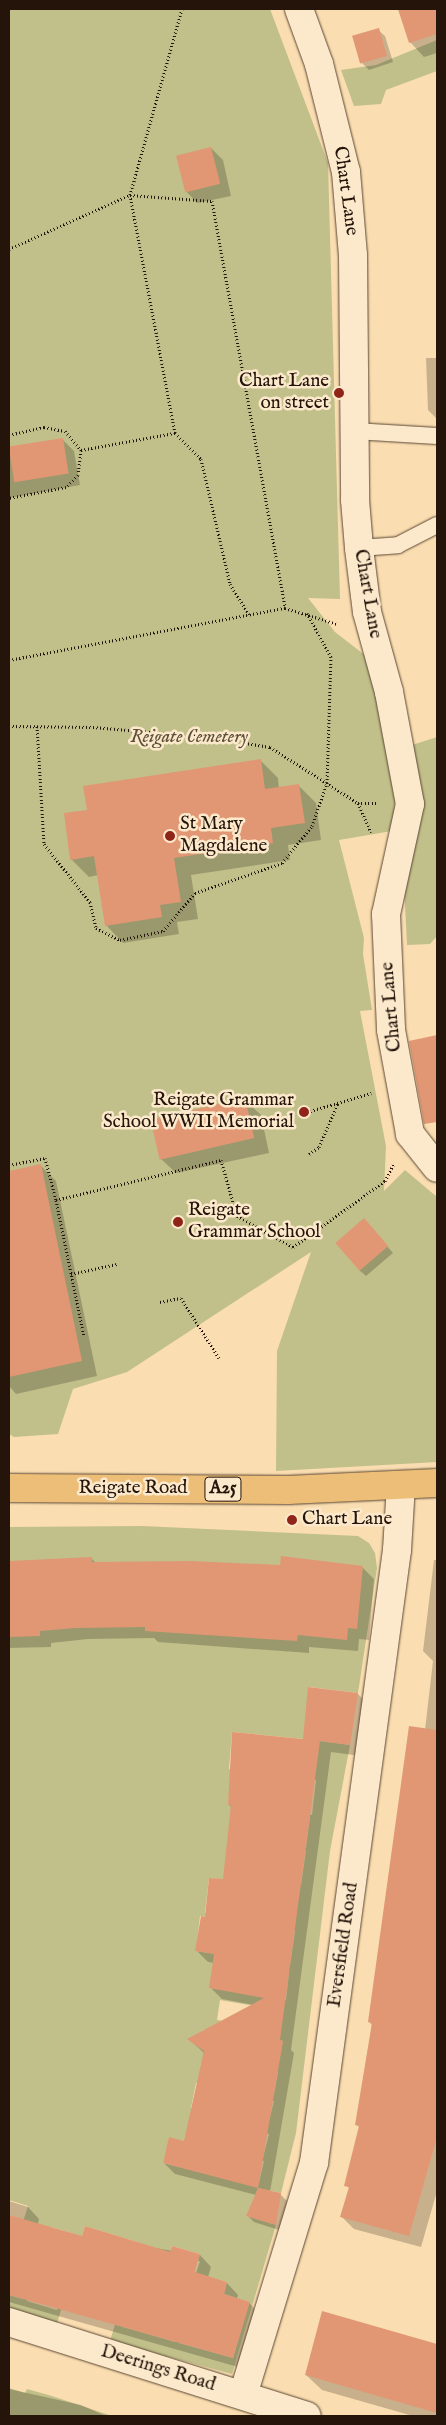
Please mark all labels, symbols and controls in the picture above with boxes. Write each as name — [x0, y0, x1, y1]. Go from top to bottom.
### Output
street label: Chart Lane — [327, 145, 363, 237]
place label: Chart Lane on street — [239, 371, 329, 415]
marker: Chart Lane on street — [333, 387, 345, 399]
street label: Chart Lane — [348, 548, 386, 640]
park label: Reigate Cemetery — [130, 727, 248, 749]
place label: St Mary Magdalene — [180, 814, 267, 858]
marker: St Mary Magdalene — [164, 830, 176, 842]
street label: Chart Lane — [377, 961, 407, 1053]
place label: Reigate Grammar School WWII Memorial — [103, 1090, 294, 1134]
marker: Reigate Grammar School WWII Memorial — [298, 1106, 310, 1118]
place label: Reigate Grammar School — [188, 1200, 321, 1244]
marker: Reigate Grammar School — [172, 1216, 184, 1228]
road number: A25 — [204, 1474, 242, 1505]
street label: Reigate Road — [78, 1478, 188, 1500]
place label: Chart Lane — [302, 1509, 392, 1531]
marker: Chart Lane — [286, 1514, 298, 1526]
street label: Eversfield Road — [324, 1881, 364, 2009]
street label: Deerings Road — [98, 2341, 218, 2397]

